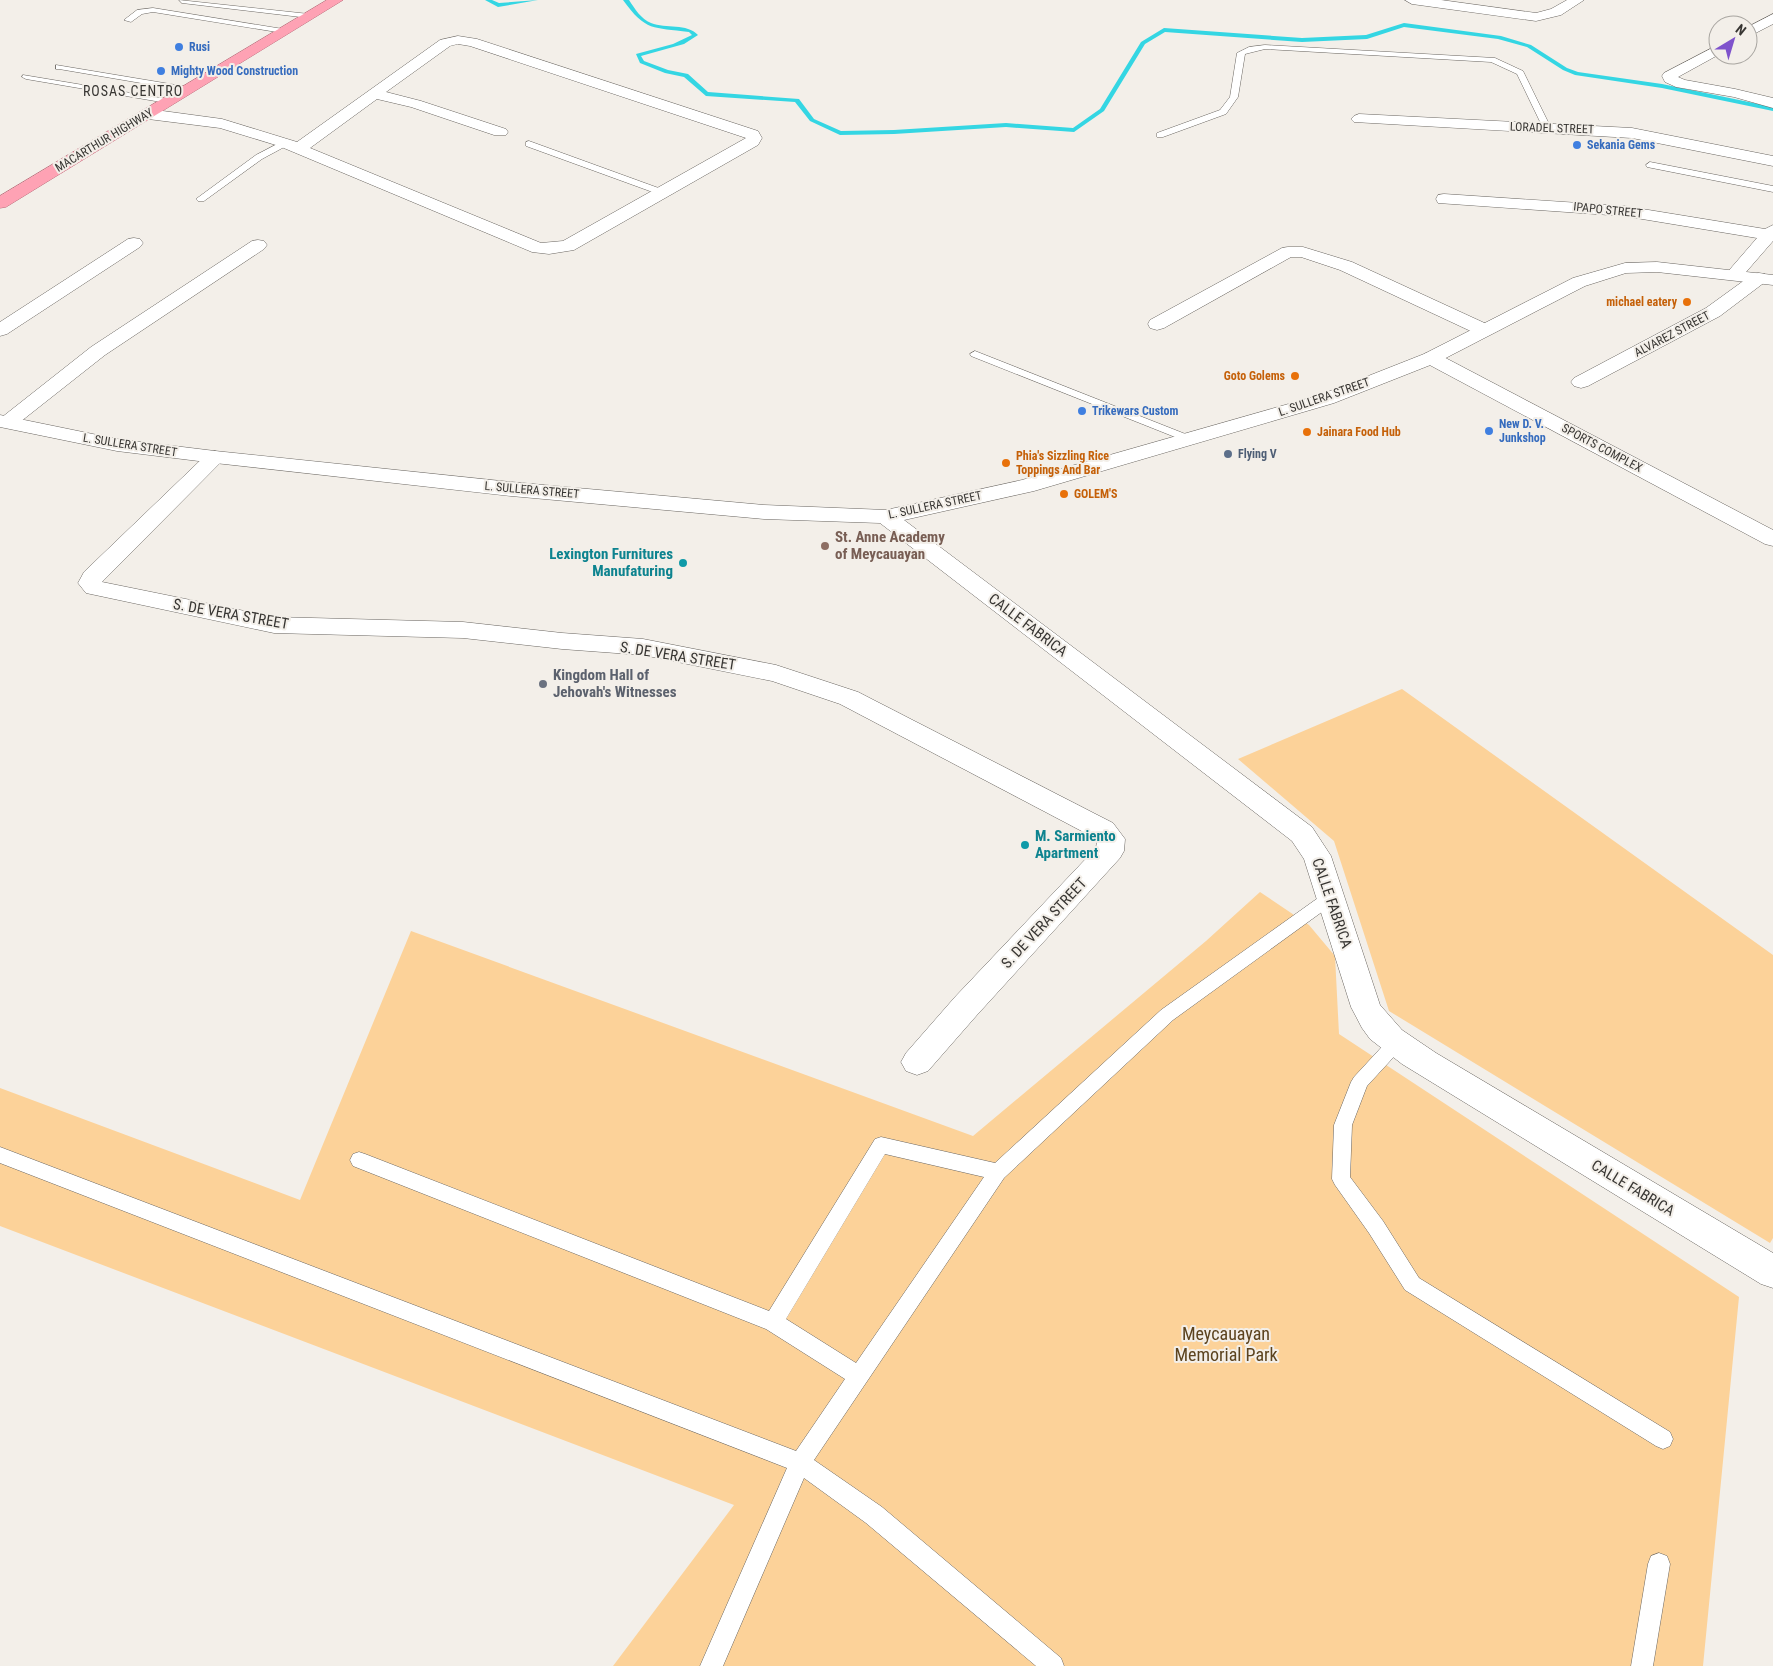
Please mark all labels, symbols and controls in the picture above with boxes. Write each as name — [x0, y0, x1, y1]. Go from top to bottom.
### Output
north arrow — [1708, 15, 1758, 65]
text: N — [1733, 21, 1749, 39]
place label: Rusi — [189, 40, 210, 54]
marker: Rusi — [173, 41, 185, 53]
place label: Mighty Wood Construction — [171, 64, 298, 78]
marker: Mighty Wood Construction — [155, 65, 167, 77]
district label: ROSAS CENTRO — [83, 83, 183, 99]
street label: MACARTHUR HIGHWAY — [53, 105, 156, 175]
street label: LORADEL STREET — [1510, 120, 1594, 136]
place label: Sekania Gems — [1587, 138, 1656, 152]
marker: Sekania Gems — [1571, 139, 1583, 151]
street label: IPAPO STREET — [1573, 199, 1643, 221]
place label: michael eatery — [1606, 295, 1678, 309]
marker: michael eatery — [1681, 296, 1693, 308]
street label: ALVAREZ STREET — [1632, 308, 1712, 360]
place label: Goto Golems — [1224, 369, 1286, 383]
marker: Goto Golems — [1289, 370, 1301, 382]
street label: L. SULLERA STREET — [1277, 375, 1371, 419]
place label: Trikewars Custom — [1092, 404, 1179, 418]
marker: Trikewars Custom — [1076, 405, 1088, 417]
place label: New D. V. Junkshop — [1499, 417, 1546, 445]
street label: SPORTS COMPLEX — [1559, 421, 1645, 475]
place label: Jainara Food Hub — [1317, 425, 1401, 439]
marker: New D. V. Junkshop — [1483, 425, 1495, 437]
marker: Jainara Food Hub — [1301, 426, 1313, 438]
street label: L. SULLERA STREET — [82, 431, 178, 459]
place label: Flying V — [1238, 447, 1277, 461]
marker: Flying V — [1222, 448, 1234, 460]
place label: Phia's Sizzling Rice Toppings And Bar — [1016, 449, 1109, 477]
marker: Phia's Sizzling Rice Toppings And Bar — [1000, 457, 1012, 469]
street label: L. SULLERA STREET — [484, 479, 580, 501]
place label: GOLEM'S — [1074, 487, 1118, 501]
street label: L. SULLERA STREET — [887, 488, 983, 522]
marker: GOLEM'S — [1058, 488, 1070, 500]
place label: St. Anne Academy of Meycauayan — [835, 528, 945, 563]
marker: St. Anne Academy of Meycauayan — [819, 540, 831, 552]
place label: Lexington Furnitures Manufaturing — [549, 545, 673, 580]
marker: Lexington Furnitures Manufaturing — [677, 557, 689, 569]
street label: CALLE FABRICA — [985, 590, 1071, 661]
street label: S. DE VERA STREET — [172, 595, 290, 633]
street label: S. DE VERA STREET — [619, 638, 737, 674]
place label: Kingdom Hall of Jehovah's Witnesses — [553, 666, 677, 701]
marker: Kingdom Hall of Jehovah's Witnesses — [537, 678, 549, 690]
place label: M. Sarmiento Apartment — [1035, 827, 1116, 862]
marker: M. Sarmiento Apartment — [1019, 839, 1031, 851]
street label: CALLE FABRICA — [1308, 856, 1356, 951]
street label: S. DE VERA STREET — [998, 874, 1091, 972]
street label: CALLE FABRICA — [1588, 1156, 1678, 1220]
park label: Meycauayan Memorial Park — [1174, 1323, 1278, 1365]

